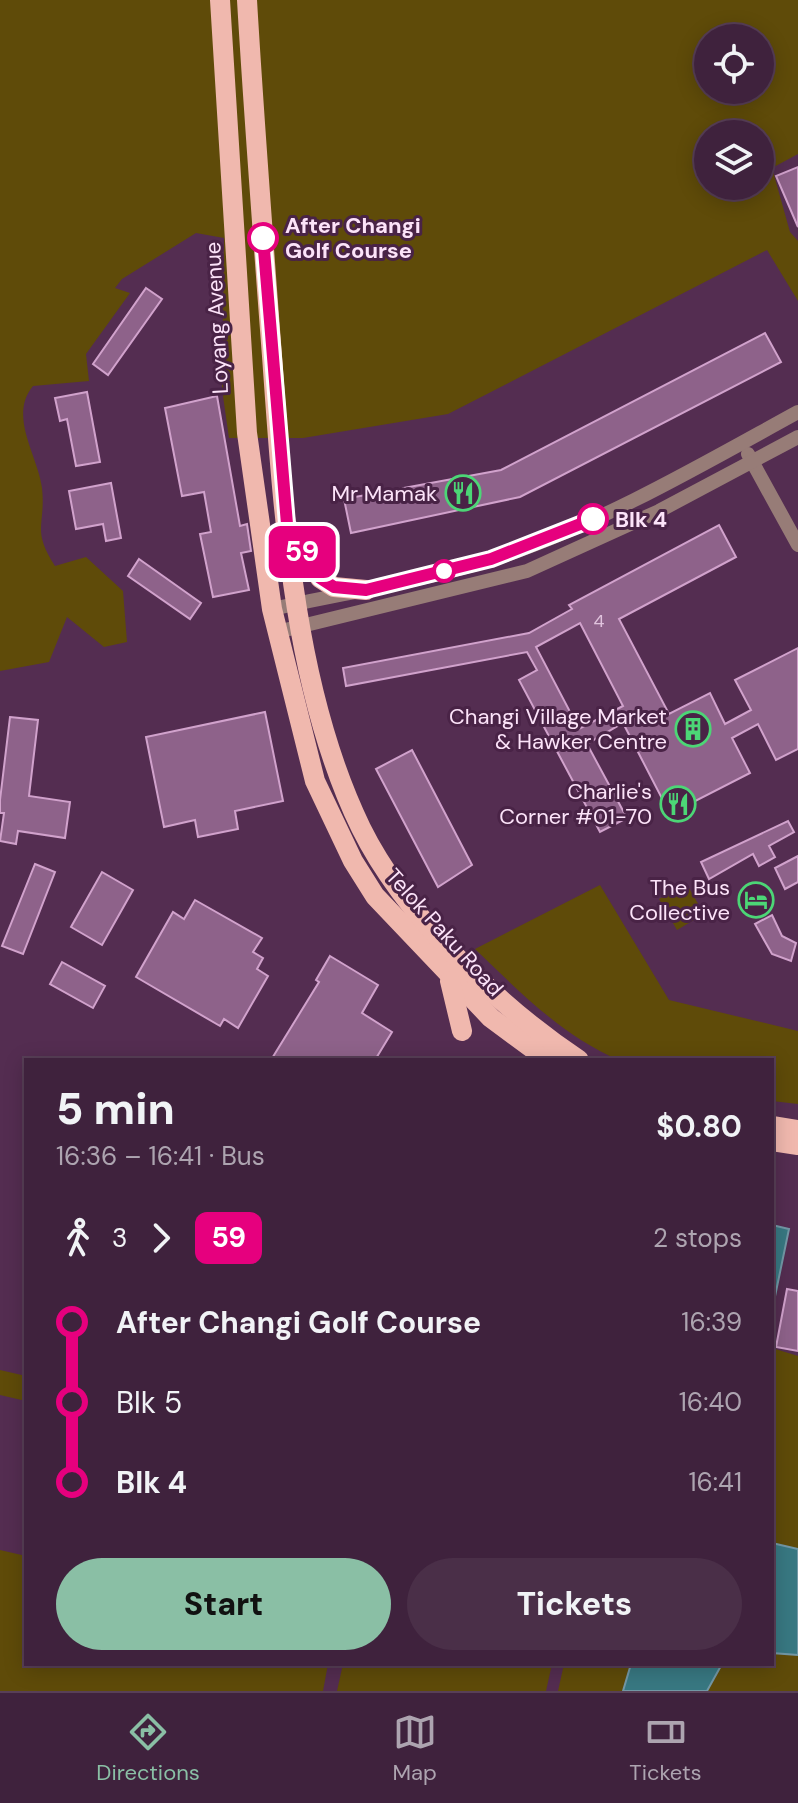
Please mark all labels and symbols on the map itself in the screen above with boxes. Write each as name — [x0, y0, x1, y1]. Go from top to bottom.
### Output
place label: After Changi Golf Course — [285, 211, 421, 265]
marker: After Changi Golf Course — [248, 223, 278, 253]
street label: Loyang Avenue — [198, 241, 235, 395]
restaurant icon: Mr Mamak — [444, 474, 482, 512]
place label: Mr Mamak — [331, 479, 437, 508]
marker: Blk 4 — [578, 504, 608, 534]
place label: Blk 4 — [615, 505, 667, 534]
line badge: 59 — [266, 526, 338, 578]
unlabelled marker — [433, 560, 455, 582]
house number: 4 — [594, 609, 605, 633]
place label: Changi Village Market & Hawker Centre — [449, 702, 667, 756]
building icon: Changi Village Market & Hawker Centre — [674, 710, 712, 748]
place label: Charlie's Corner #01-70 — [499, 777, 652, 831]
restaurant icon: Charlie's Corner #01-70 — [659, 785, 697, 823]
street label: Telok Paku Road — [379, 862, 510, 1003]
place label: The Bus Collective — [629, 873, 730, 927]
hotel icon: The Bus Collective — [737, 881, 775, 919]

